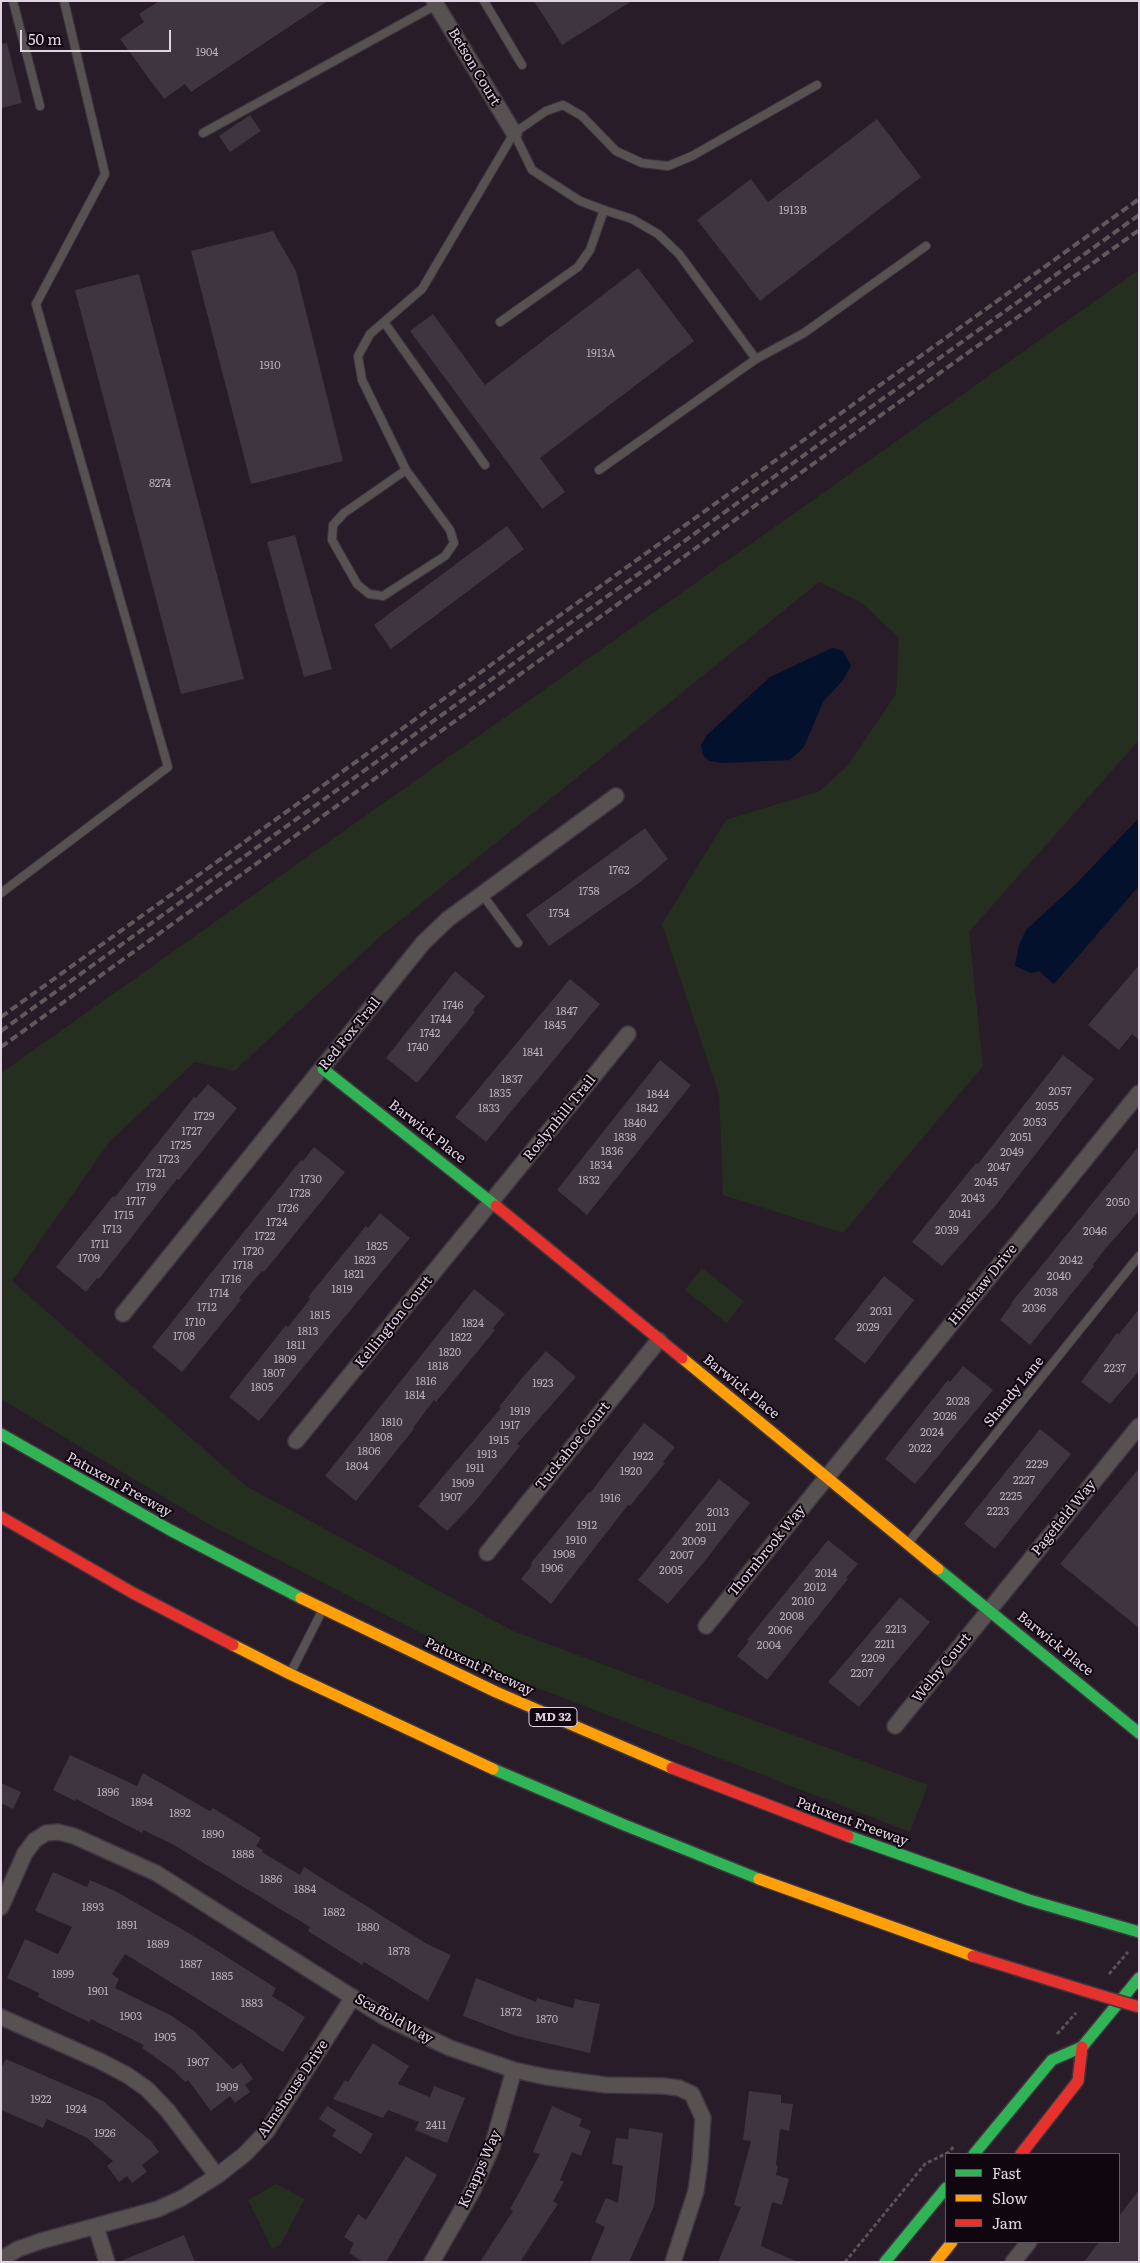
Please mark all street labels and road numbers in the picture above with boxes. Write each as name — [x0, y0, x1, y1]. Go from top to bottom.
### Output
street label: Betson Court — [444, 25, 504, 109]
street label: Red Fox Trail — [316, 994, 384, 1074]
street label: Roslynhill Trail — [520, 1072, 600, 1164]
street label: Barwick Place — [385, 1097, 469, 1167]
street label: Hinshaw Drive — [945, 1241, 1021, 1329]
street label: Kellington Court — [352, 1273, 436, 1371]
street label: Barwick Place — [700, 1351, 782, 1423]
street label: Shandy Lane — [980, 1353, 1048, 1431]
street label: Tuckahoe Court — [532, 1399, 614, 1493]
street label: Patuxent Freeway — [63, 1449, 175, 1521]
street label: Pagefield Way — [1028, 1477, 1100, 1559]
street label: Thornbrook Way — [725, 1502, 809, 1600]
street label: Barwick Place — [1014, 1608, 1096, 1680]
street label: Welby Court — [909, 1630, 975, 1706]
street label: Patuxent Freeway — [422, 1634, 536, 1700]
road number: MD 32 — [529, 1708, 577, 1726]
street label: Patuxent Freeway — [794, 1794, 910, 1850]
street label: Scaffold Way — [352, 1991, 436, 2047]
street label: Almshouse Drive — [254, 2037, 332, 2141]
street label: Knapps Way — [455, 2128, 505, 2210]

